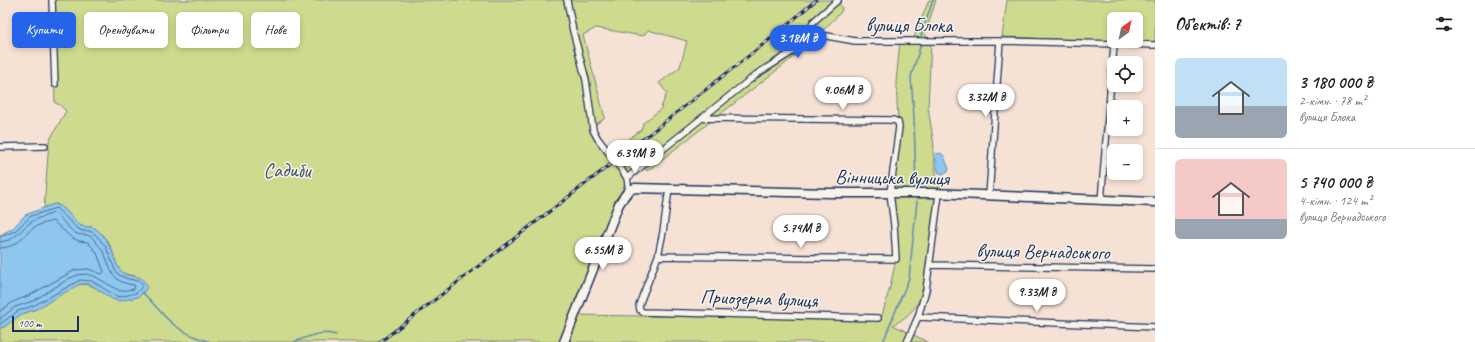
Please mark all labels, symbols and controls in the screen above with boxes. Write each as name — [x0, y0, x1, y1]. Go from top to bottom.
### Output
chip: Купити — [12, 12, 76, 48]
chip: Орендувати — [84, 12, 168, 48]
chip: Фільтри — [176, 12, 243, 48]
chip: Нове — [251, 12, 300, 48]
north arrow — [1107, 12, 1143, 48]
map controls — [1107, 12, 1143, 180]
street label: вулиця Блока — [866, 13, 954, 38]
icon: filters — [1433, 13, 1455, 35]
text: Об’єктів: 7 — [1175, 14, 1240, 35]
pin: 3.18M ₴ — [761, 25, 835, 59]
text: 3.18M ₴ — [779, 30, 817, 46]
button: locate — [1107, 56, 1143, 92]
text: 3 180 000 ₴ — [1299, 72, 1373, 93]
icon: home — [1207, 74, 1255, 122]
pin: 4.06M ₴ — [806, 77, 880, 111]
text: 4.06M ₴ — [824, 82, 863, 98]
pin: 3.32M ₴ — [949, 84, 1023, 118]
text: 3.32M ₴ — [967, 89, 1005, 105]
text: 2-кімн. · 78 m² — [1299, 93, 1366, 109]
button: + — [1107, 100, 1143, 136]
text: вулиця Блока — [1299, 109, 1355, 125]
pin: 6.39M ₴ — [598, 140, 672, 174]
button: − — [1107, 144, 1143, 180]
text: 6.39M ₴ — [616, 145, 654, 161]
park label: Садиби — [264, 158, 312, 183]
street label: Вінницька вулиця — [835, 164, 951, 191]
text: 5 740 000 ₴ — [1299, 172, 1372, 193]
icon: home — [1207, 175, 1255, 223]
text: 4-кімн. · 124 m² — [1299, 193, 1372, 209]
text: вулиця Вернадського — [1299, 209, 1386, 225]
pin: 5.74M ₴ — [764, 215, 838, 249]
text: 5.74M ₴ — [782, 220, 820, 236]
pin: 6.55M ₴ — [566, 237, 640, 271]
street label: вулиця Вернадського — [976, 238, 1111, 265]
text: 6.55M ₴ — [584, 242, 622, 258]
pin: 9.33M ₴ — [1000, 279, 1074, 313]
street label: Приозерна вулиця — [700, 284, 819, 313]
text: 9.33M ₴ — [1018, 284, 1056, 300]
scale bar — [12, 314, 79, 333]
text: 100 m — [18, 316, 42, 330]

